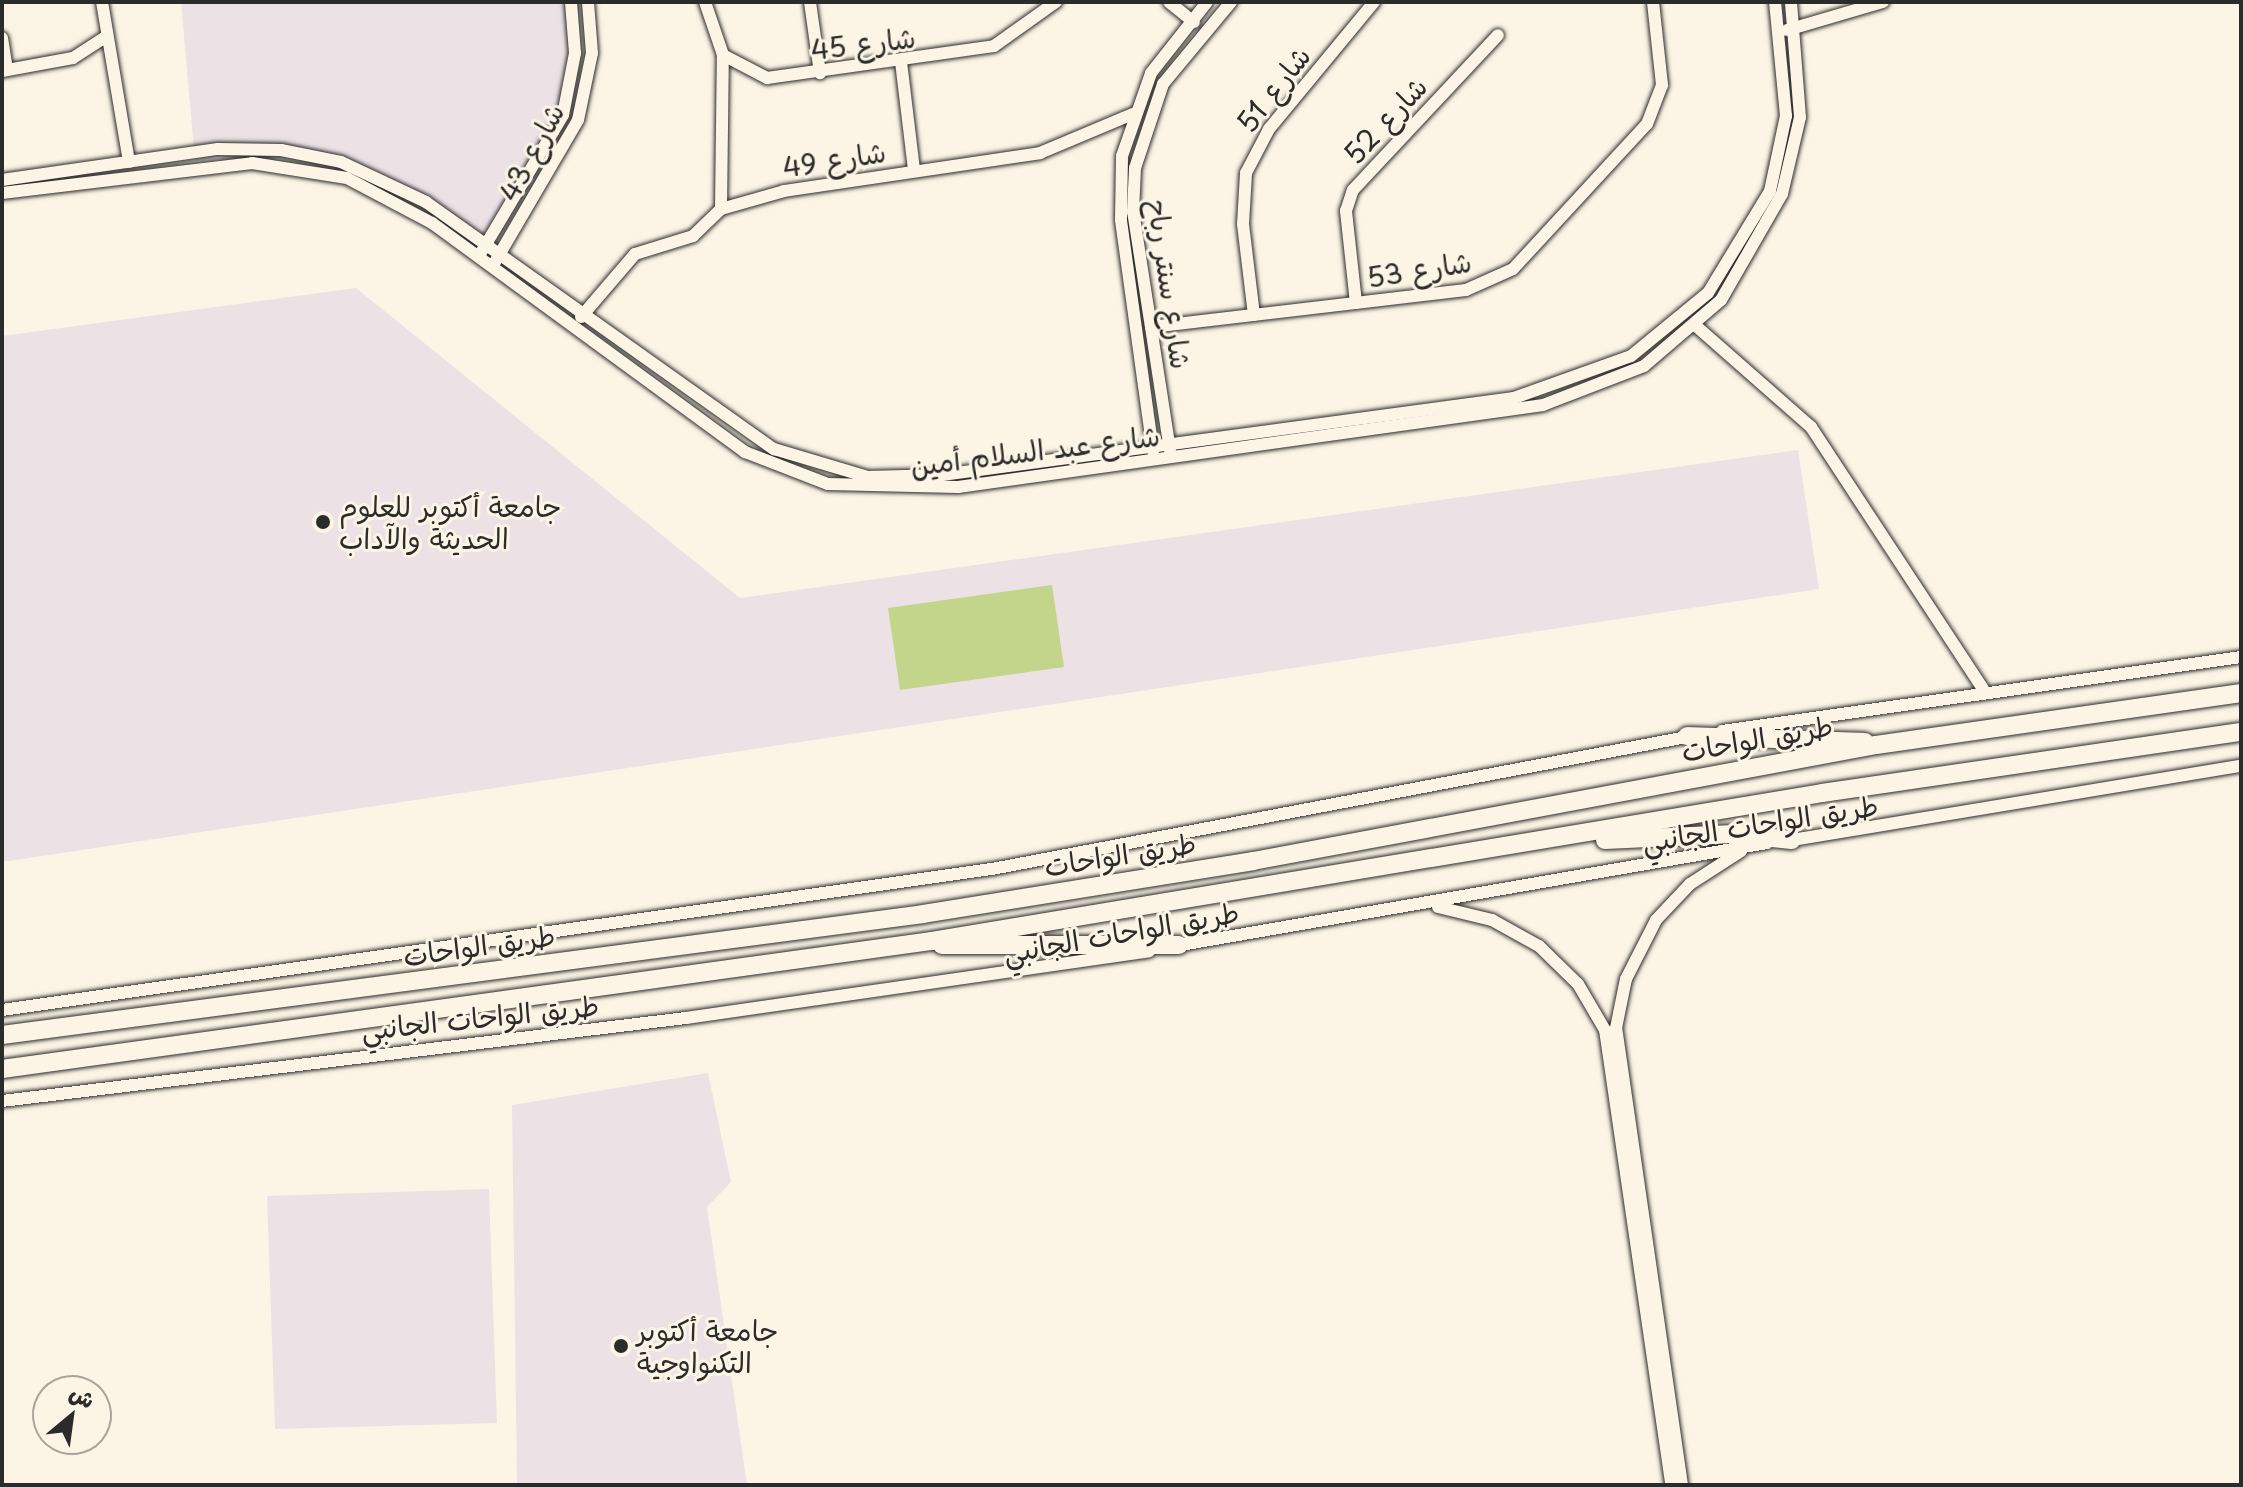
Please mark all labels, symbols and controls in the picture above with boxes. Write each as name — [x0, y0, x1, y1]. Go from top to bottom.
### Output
street label: شارع 45 — [809, 20, 917, 66]
street label: شارع 51 — [1229, 39, 1317, 139]
street label: شارع 52 — [1336, 70, 1434, 170]
street label: شارع 43 — [491, 97, 571, 207]
street label: شارع 49 — [780, 134, 888, 184]
street label: شارع سنتر رباح — [1141, 197, 1199, 371]
street label: شارع 53 — [1364, 244, 1474, 294]
street label: شارع عبد السلام أمين — [908, 418, 1162, 482]
place label: جامعة أكتوبر للعلوم الحديثة والآداب — [339, 489, 562, 555]
marker: جامعة أكتوبر للعلوم الحديثة والآداب — [314, 513, 332, 531]
street label: طريق الواحات — [1679, 708, 1835, 768]
street label: طريق الواحات الجانبي — [1639, 788, 1881, 858]
street label: طريق الواحات — [1042, 825, 1198, 883]
street label: طريق الواحات الجانبي — [1000, 895, 1242, 969]
street label: طريق الواحات — [401, 918, 557, 972]
street label: طريق الواحات الجانبي — [359, 988, 601, 1046]
place label: جامعة أكتوبر التكنواوجية — [637, 1313, 778, 1379]
marker: جامعة أكتوبر التكنواوجية — [612, 1337, 630, 1355]
north arrow — [32, 1375, 112, 1455]
text: ش — [64, 1375, 101, 1416]

